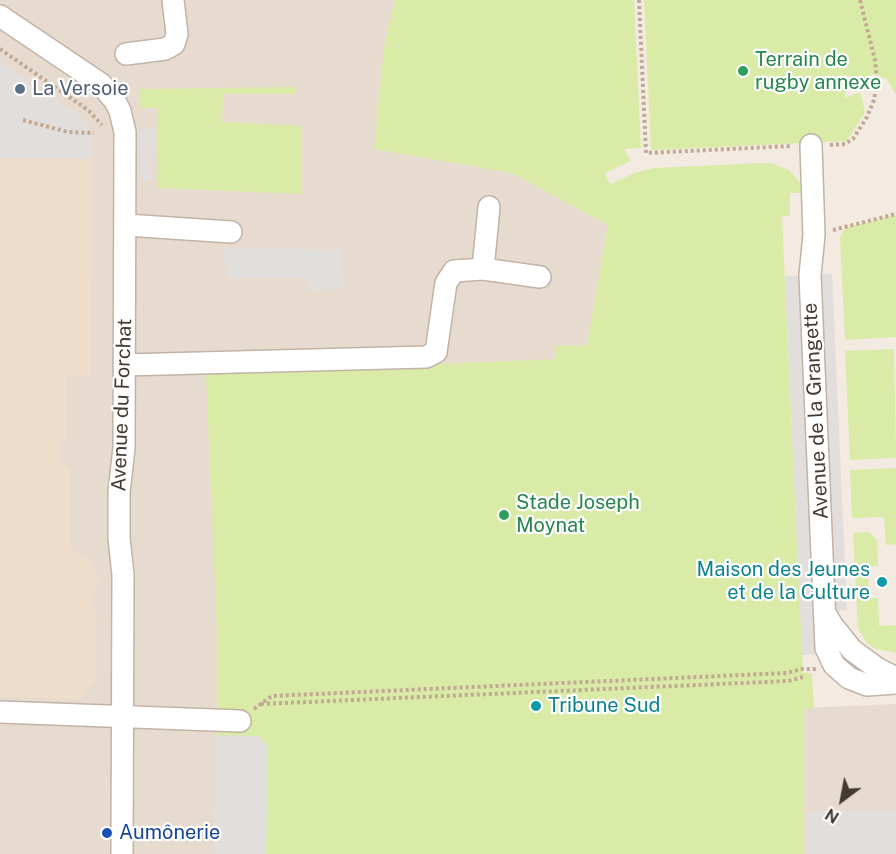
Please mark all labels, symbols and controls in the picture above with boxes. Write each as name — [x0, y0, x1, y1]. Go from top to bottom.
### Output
place label: Terrain de rugby annexe — [755, 48, 881, 95]
marker: Terrain de rugby annexe — [736, 64, 750, 78]
place label: La Versoie — [32, 77, 128, 101]
marker: La Versoie — [13, 82, 27, 96]
street label: Avenue de la Grangette — [798, 302, 834, 520]
street label: Avenue du Forchat — [107, 318, 137, 492]
place label: Stade Joseph Moynat — [516, 491, 640, 538]
marker: Stade Joseph Moynat — [497, 508, 511, 522]
place label: Maison des Jeunes et de la Culture — [697, 558, 870, 605]
marker: Maison des Jeunes et de la Culture — [875, 575, 889, 589]
place label: Tribune Sud — [548, 694, 660, 718]
marker: Tribune Sud — [529, 699, 543, 713]
north arrow — [812, 770, 872, 830]
text: N — [822, 804, 843, 827]
place label: Aumônerie — [119, 821, 220, 845]
marker: Aumônerie — [100, 826, 114, 840]

